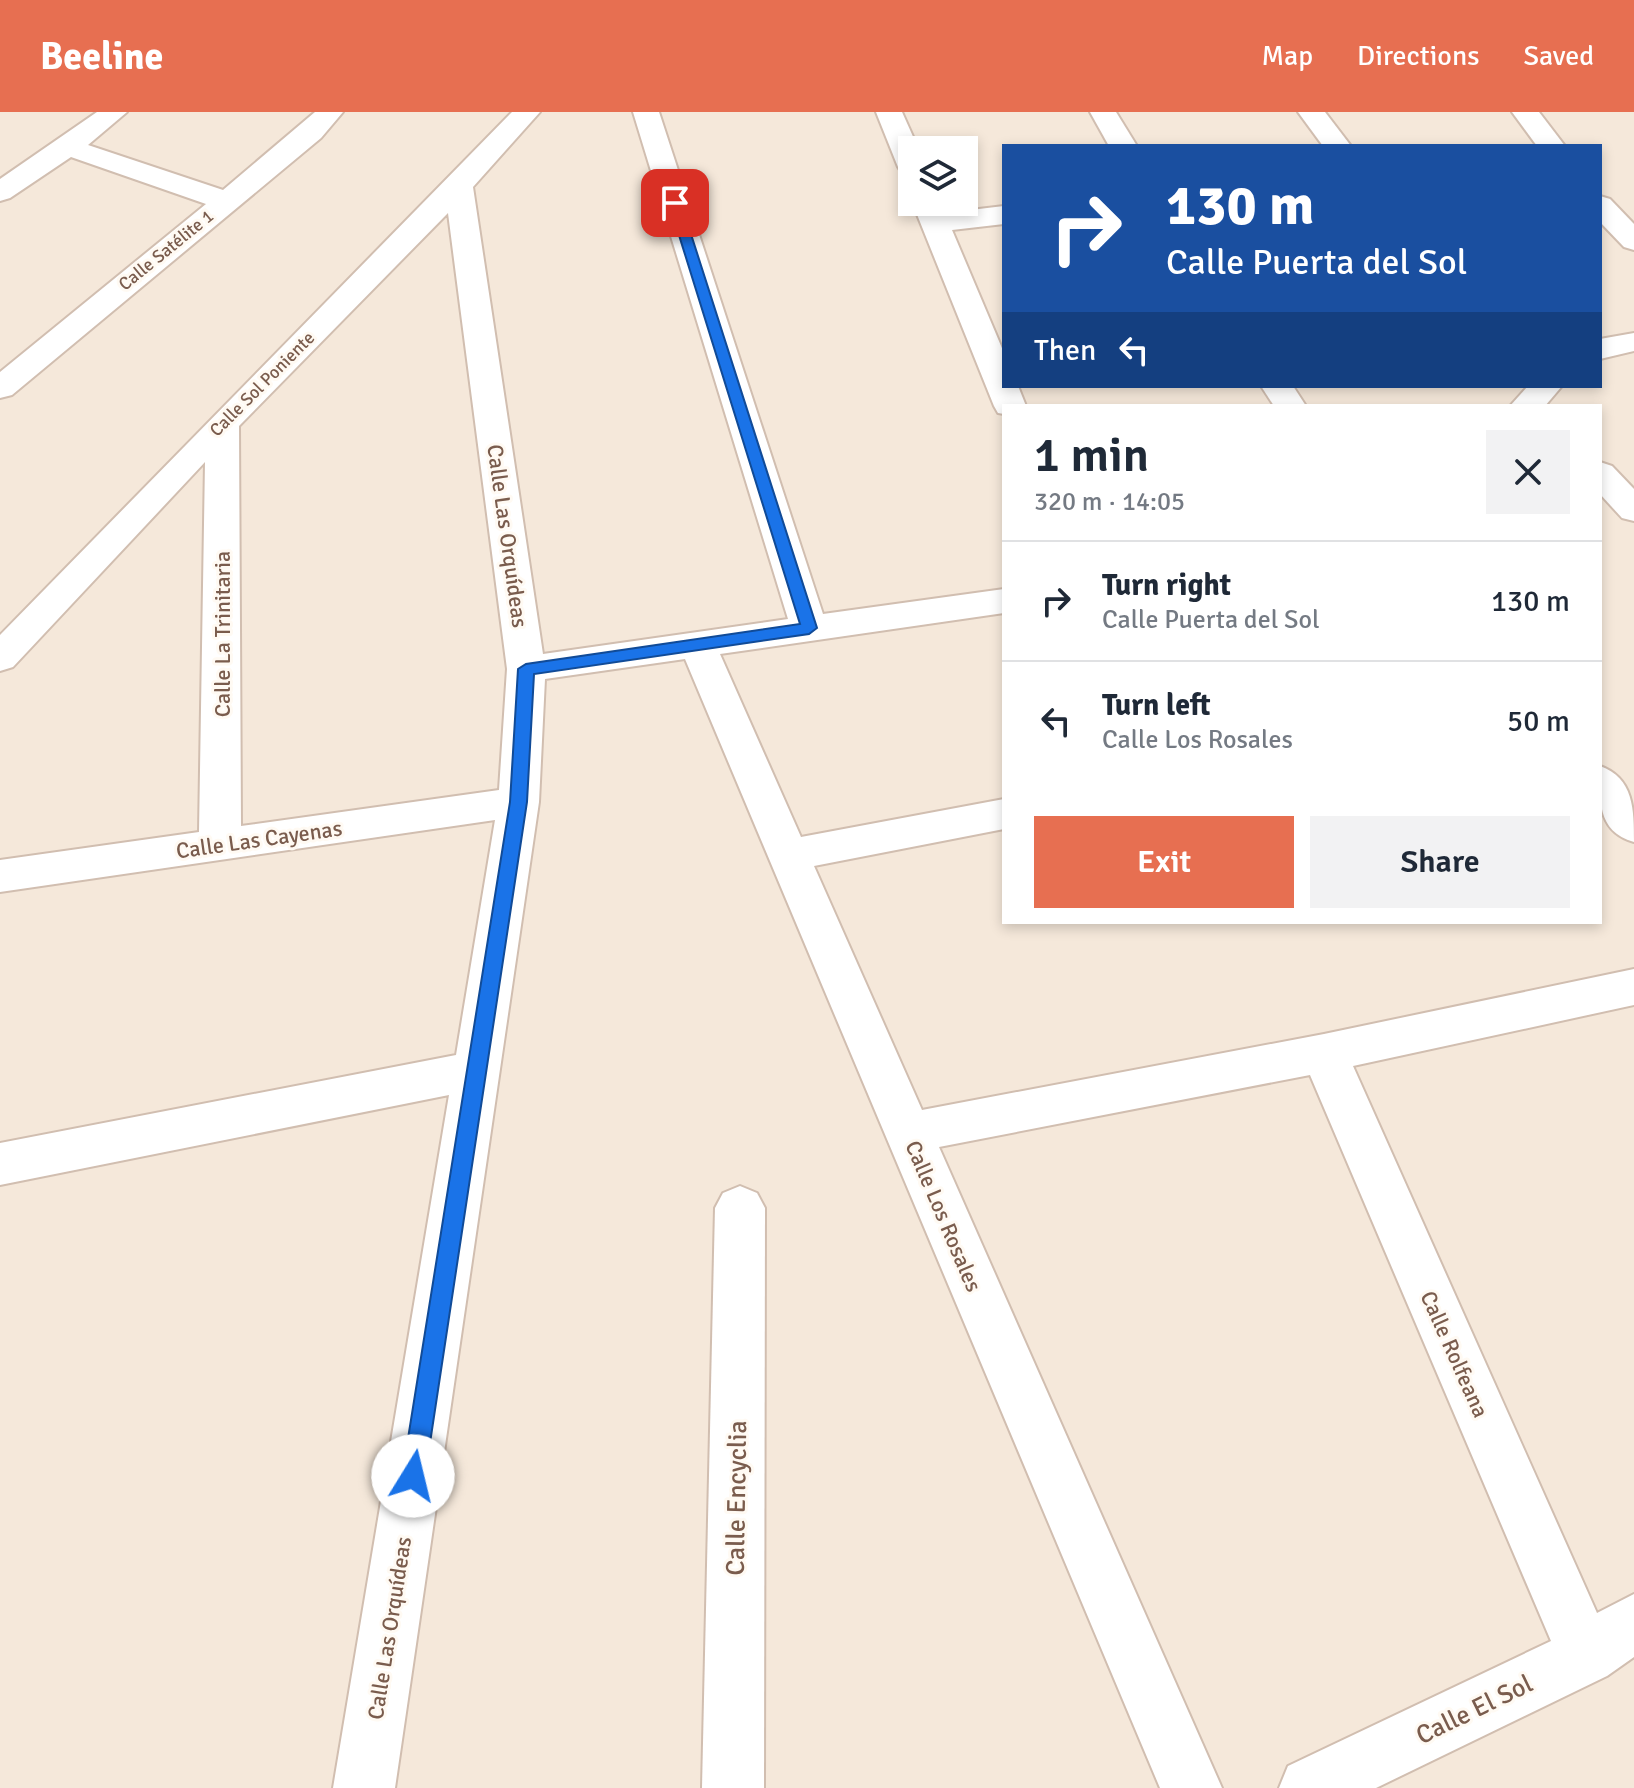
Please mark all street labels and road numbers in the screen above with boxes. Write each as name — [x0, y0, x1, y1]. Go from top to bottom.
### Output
street label: Calle Satélite 1 — [114, 205, 218, 295]
street label: Calle Sol Poniente — [205, 327, 319, 441]
street label: Calle Las Orquídeas — [481, 443, 534, 629]
street label: Calle La Trinitaria — [209, 551, 236, 717]
street label: Calle Las Cayenas — [174, 814, 344, 865]
street label: Calle Los Rosales — [900, 1137, 988, 1296]
street label: Calle Rolfeana — [1415, 1287, 1494, 1422]
street label: Calle Encyclia — [720, 1420, 754, 1576]
street label: Calle Las Orquídeas — [362, 1535, 417, 1721]
street label: Calle El Sol — [1411, 1668, 1538, 1752]

